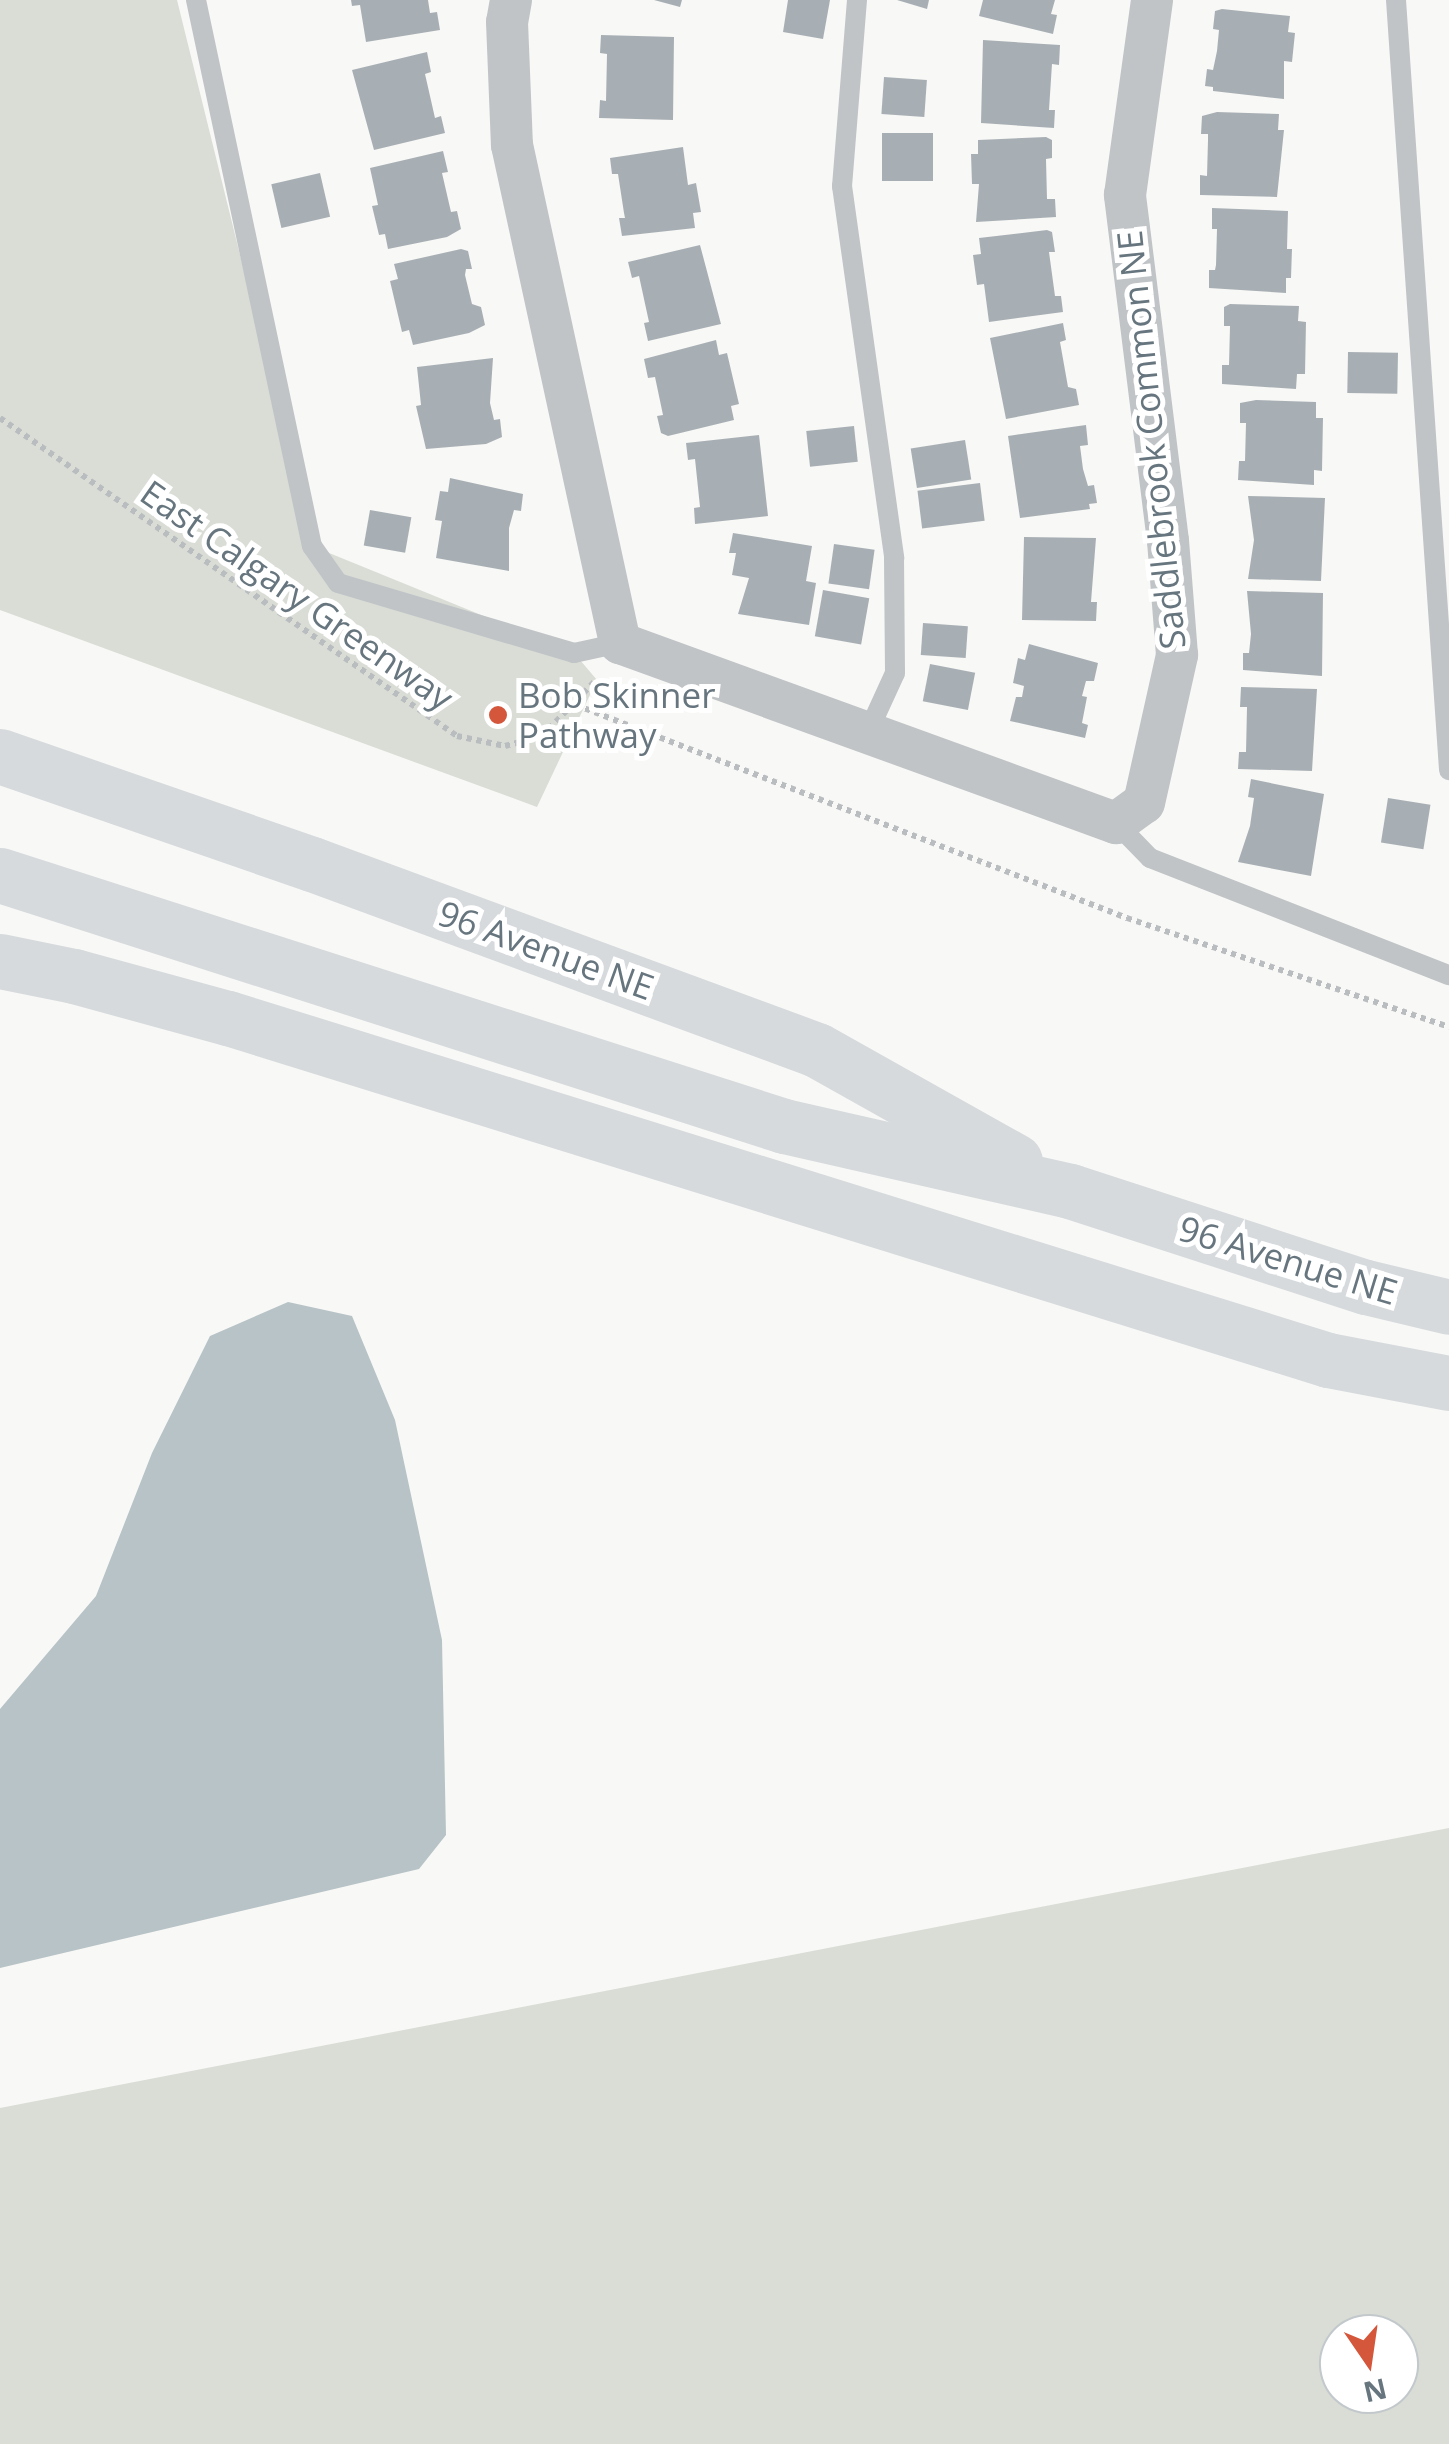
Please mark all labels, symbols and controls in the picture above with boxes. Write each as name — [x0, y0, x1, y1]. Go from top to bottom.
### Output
street label: Saddlebrook Common NE — [1108, 229, 1194, 651]
street label: East Calgary Greenway — [133, 471, 461, 719]
place label: Bob Skinner Pathway — [518, 674, 715, 756]
marker: Bob Skinner Pathway — [487, 704, 509, 726]
street label: 96 Avenue NE — [433, 892, 659, 1008]
street label: 96 Avenue NE — [1174, 1207, 1402, 1313]
north arrow — [1319, 2314, 1419, 2414]
text: N — [1360, 2370, 1391, 2412]

